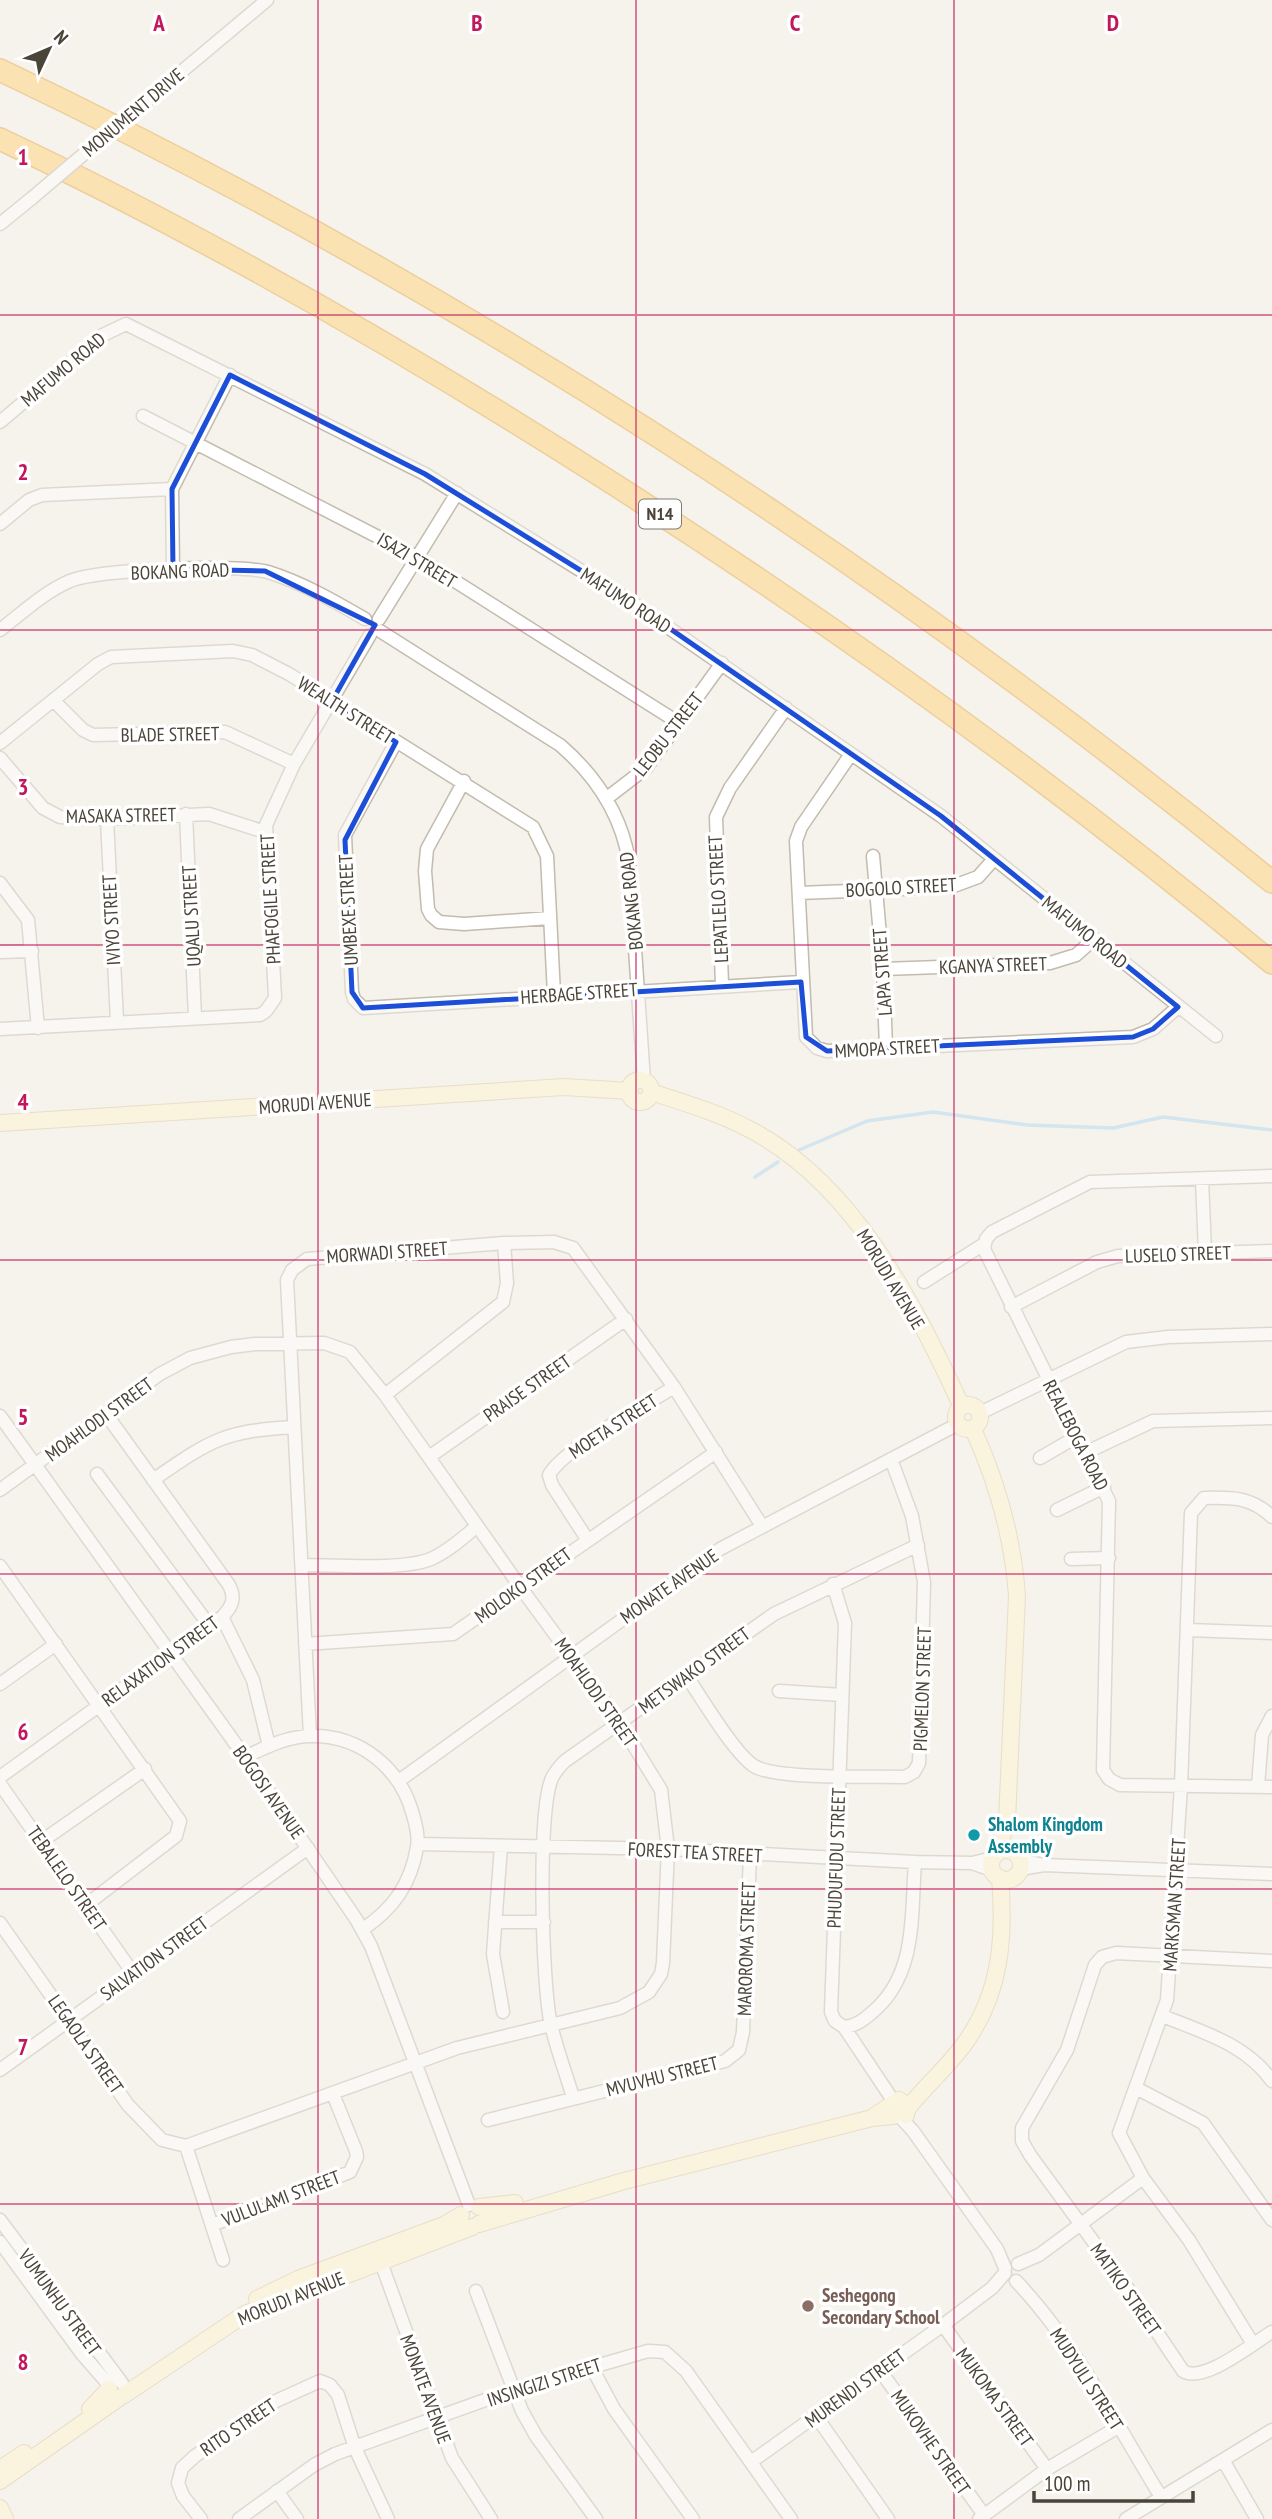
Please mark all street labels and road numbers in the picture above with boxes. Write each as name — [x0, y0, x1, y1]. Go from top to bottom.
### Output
street label: MONUMENT DRIVE — [77, 62, 189, 162]
street label: MAFUMO ROAD — [16, 327, 110, 411]
road number: N14 — [639, 500, 681, 528]
street label: ISAZI STREET — [373, 527, 462, 593]
street label: BOKANG ROAD — [130, 557, 230, 585]
street label: MAFUMO ROAD — [576, 562, 676, 638]
street label: WEALTH STREET — [293, 671, 399, 749]
street label: LEOBU STREET — [628, 687, 709, 781]
street label: BLADE STREET — [120, 721, 220, 747]
street label: MASAKA STREET — [66, 802, 177, 828]
street label: PHAFOGILE STREET — [255, 833, 285, 965]
street label: LEPATLELO STREET — [703, 834, 733, 963]
street label: BOKANG ROAD — [614, 851, 648, 951]
street label: UMBEXE STREET — [333, 853, 363, 966]
street label: UQALU STREET — [176, 864, 206, 967]
street label: BOGOLO STREET — [845, 872, 958, 902]
street label: IVIYO STREET — [97, 874, 125, 966]
street label: MAFUMO ROAD — [1037, 890, 1133, 974]
street label: LAPA STREET — [867, 927, 897, 1016]
street label: KGANYA STREET — [939, 951, 1048, 979]
street label: HERBAGE STREET — [520, 977, 639, 1009]
street label: MMOPA STREET — [834, 1033, 941, 1063]
street label: MORUDI AVENUE — [258, 1087, 372, 1119]
street label: MORUDI AVENUE — [852, 1224, 930, 1334]
street label: MORWADI STREET — [326, 1236, 449, 1268]
street label: LUSELO STREET — [1125, 1240, 1232, 1268]
street label: PRAISE STREET — [479, 1349, 576, 1427]
street label: MOAHLODI STREET — [40, 1372, 158, 1466]
street label: REALEBOGA ROAD — [1038, 1376, 1114, 1494]
street label: MOETA STREET — [564, 1388, 662, 1464]
street label: MOLOKO STREET — [470, 1542, 576, 1628]
street label: MONATE AVENUE — [615, 1543, 723, 1629]
street label: RELAXATION STREET — [97, 1610, 224, 1712]
street label: METSWAKO STREET — [633, 1621, 755, 1719]
street label: PIGMELON STREET — [908, 1626, 936, 1752]
street label: MOAHLODI STREET — [550, 1633, 643, 1752]
street label: BOGOSI AVENUE — [228, 1741, 310, 1843]
street label: PHUDUFUDU STREET — [822, 1787, 850, 1929]
street label: TEBALELO STREET — [22, 1821, 112, 1935]
street label: FOREST TEA STREET — [627, 1836, 763, 1868]
street label: MARKSMAN STREET — [1157, 1837, 1191, 1972]
street label: MAROROMA STREET — [732, 1881, 760, 2016]
street label: SALVATION STREET — [95, 1911, 213, 2005]
street label: LEGAOLA STREET — [43, 1990, 129, 2099]
street label: MVUVHU STREET — [604, 2050, 721, 2101]
street label: VULULAMI STREET — [218, 2164, 344, 2232]
street label: MATIKO STREET — [1085, 2238, 1167, 2340]
street label: VUMUNHU STREET — [13, 2243, 107, 2360]
street label: MORUDI AVENUE — [234, 2266, 348, 2330]
street label: MUDYULI STREET — [1045, 2324, 1129, 2435]
street label: MONATE AVENUE — [395, 2331, 457, 2447]
street label: MURENDI STREET — [800, 2343, 910, 2433]
street label: MUKOMA STREET — [951, 2343, 1039, 2452]
street label: INSINGIZI STREET — [484, 2352, 605, 2412]
street label: MUKOVHE STREET — [886, 2385, 976, 2500]
street label: RITO STREET — [195, 2393, 281, 2461]

